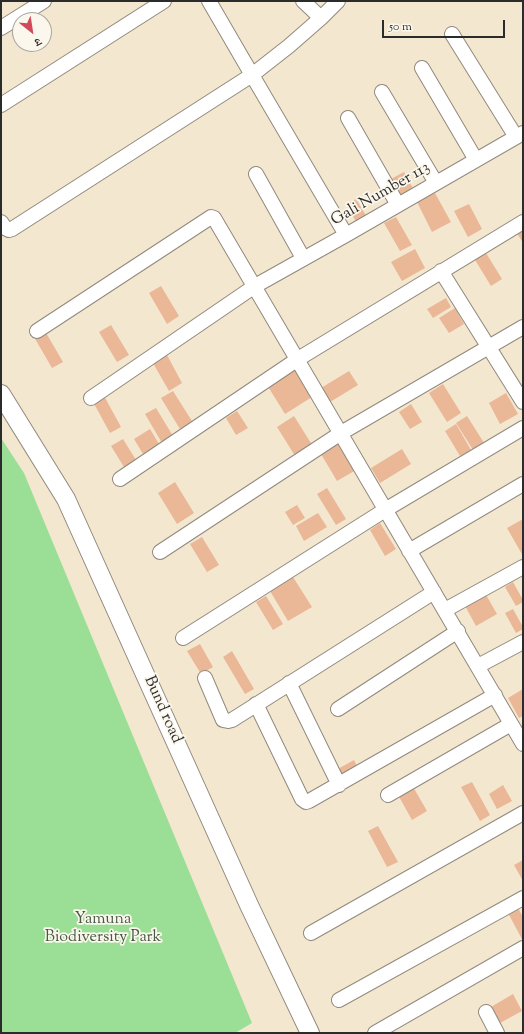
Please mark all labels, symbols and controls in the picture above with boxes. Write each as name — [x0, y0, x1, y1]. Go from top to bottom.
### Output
north arrow — [12, 12, 52, 52]
scale bar — [384, 12, 507, 38]
text: 50 m — [389, 18, 412, 36]
text: उ — [31, 33, 44, 50]
street label: Gali Number 113 — [328, 159, 434, 231]
street label: Bund road — [139, 673, 185, 747]
park label: Yamuna Biodiversity Park — [45, 910, 161, 948]

